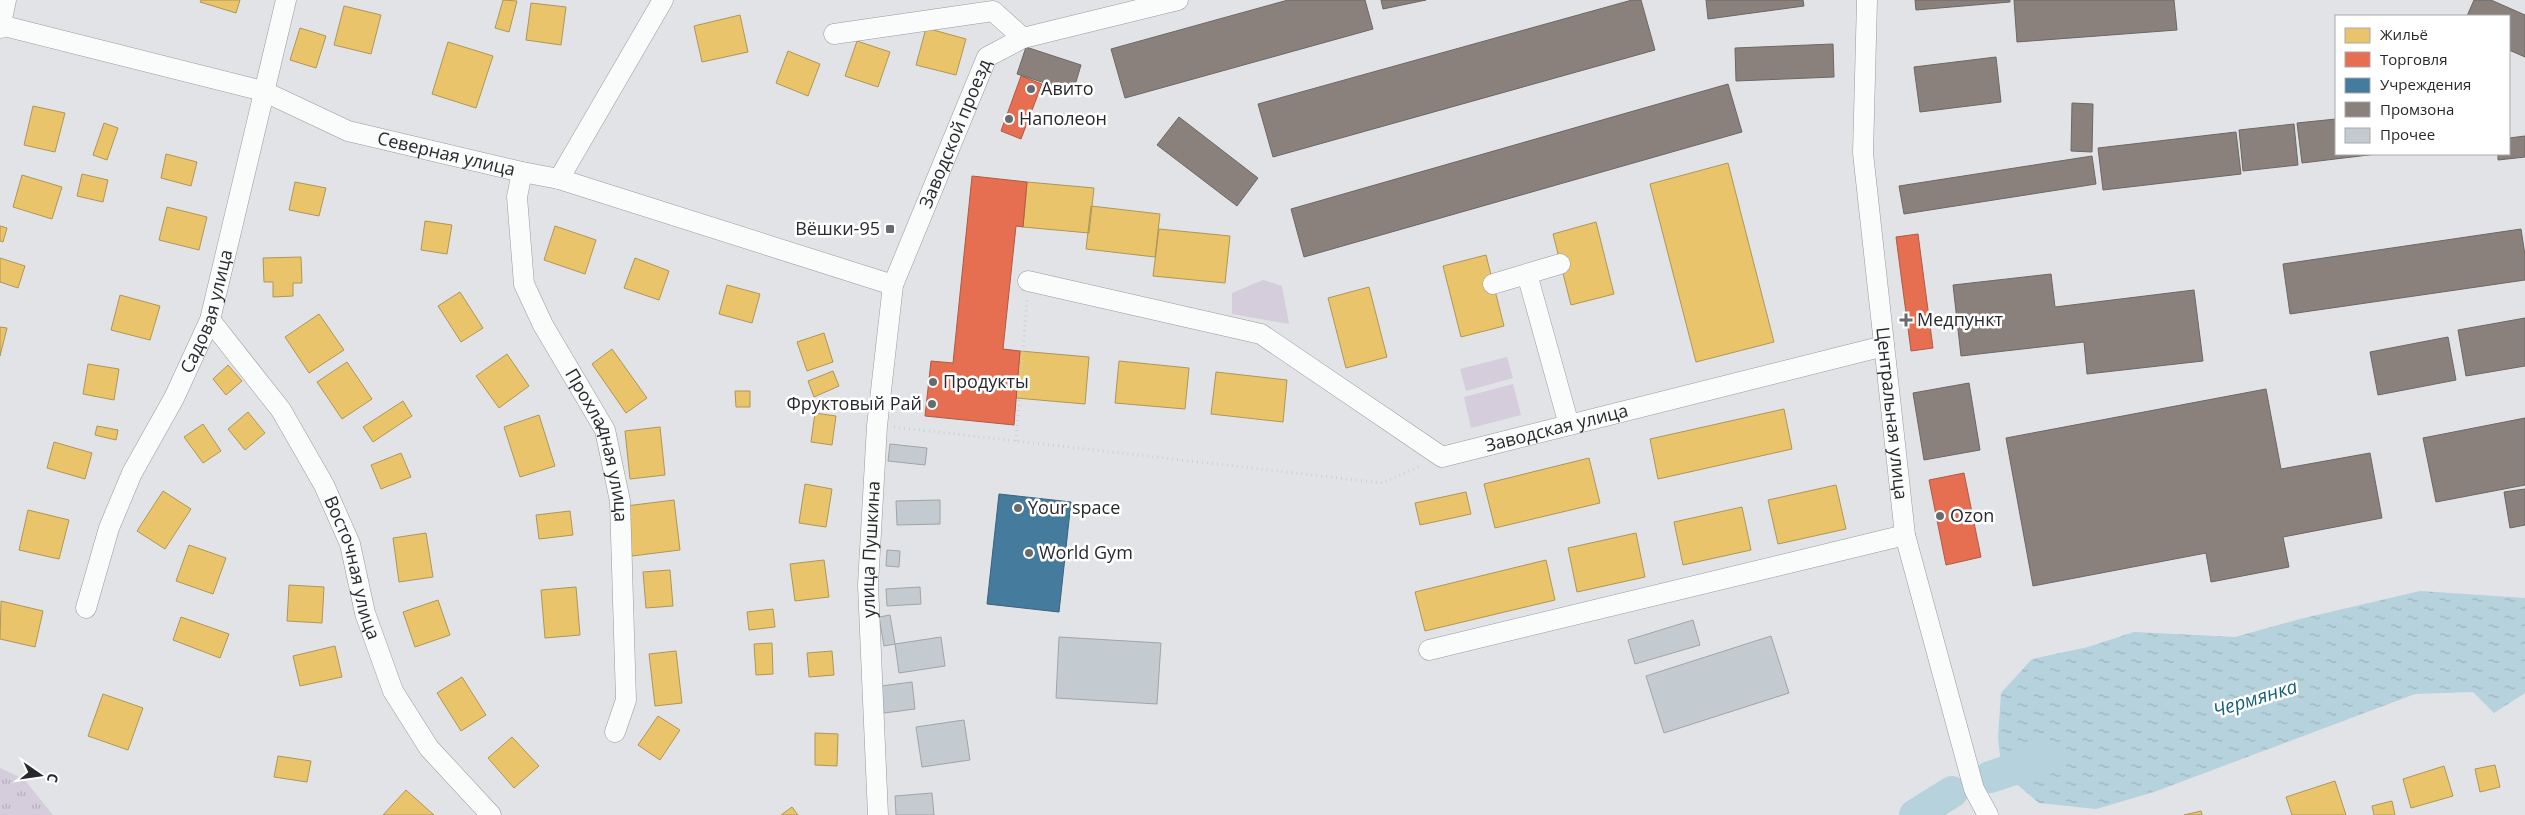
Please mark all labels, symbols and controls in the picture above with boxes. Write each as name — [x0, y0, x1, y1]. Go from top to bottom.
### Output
legend — [2335, 15, 2510, 155]
text: Жильё — [2380, 24, 2428, 44]
text: Торговля — [2380, 49, 2447, 69]
street label: Заводской проезд — [913, 55, 996, 211]
text: Учреждения — [2380, 74, 2471, 94]
place label: Авито — [1041, 76, 1093, 100]
marker: Авито — [1025, 83, 1037, 95]
text: Промзона — [2380, 99, 2454, 119]
place label: Наполеон — [1019, 106, 1107, 130]
marker: Наполеон — [1003, 113, 1015, 125]
text: Прочее — [2380, 124, 2435, 144]
street label: Северная улица — [375, 125, 518, 181]
place label: Вёшки-95 — [795, 216, 880, 240]
marker: Вёшки-95 — [884, 223, 896, 235]
street label: Садовая улица — [174, 247, 237, 377]
place label: Медпункт — [1917, 307, 2004, 331]
marker: Медпункт — [1899, 313, 1913, 327]
street label: Центральная улица — [1871, 326, 1914, 501]
street label: Прохладная улица — [560, 364, 634, 522]
place label: Продукты — [943, 369, 1029, 393]
marker: Продукты — [927, 376, 939, 388]
place label: Фруктовый Рай — [786, 391, 922, 415]
marker: Фруктовый Рай — [926, 398, 938, 410]
street label: Заводская улица — [1482, 398, 1630, 457]
street label: улица Пушкина — [855, 480, 885, 618]
street label: Восточная улица — [319, 492, 387, 643]
place label: Your space — [1028, 495, 1120, 519]
marker: Your space — [1012, 502, 1024, 514]
place label: Ozon — [1950, 503, 1994, 527]
marker: Ozon — [1934, 510, 1946, 522]
place label: World Gym — [1039, 540, 1133, 564]
marker: World Gym — [1023, 547, 1035, 559]
water label: Чермянка — [2210, 673, 2301, 723]
north arrow — [15, 750, 65, 800]
text: С — [43, 772, 63, 785]

